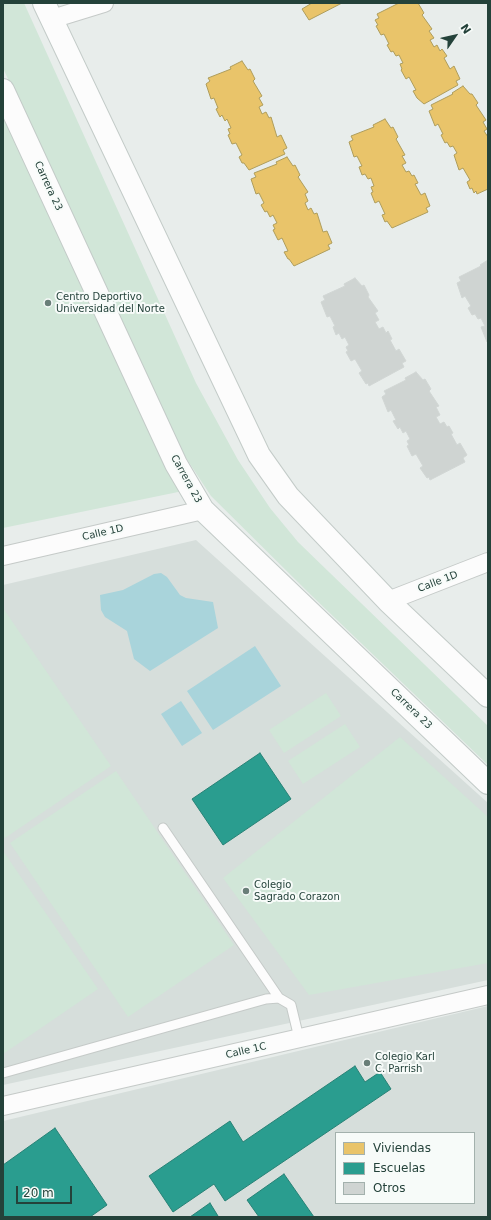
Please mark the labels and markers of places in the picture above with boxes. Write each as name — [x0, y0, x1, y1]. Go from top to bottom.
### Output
place label: Centro Deportivo Universidad del Norte — [56, 291, 165, 314]
marker: Centro Deportivo Universidad del Norte — [43, 298, 53, 308]
place label: Colegio Sagrado Corazon — [254, 879, 340, 902]
marker: Colegio Sagrado Corazon — [241, 886, 251, 896]
place label: Colegio Karl C. Parrish — [375, 1051, 435, 1074]
marker: Colegio Karl C. Parrish — [362, 1058, 372, 1068]

